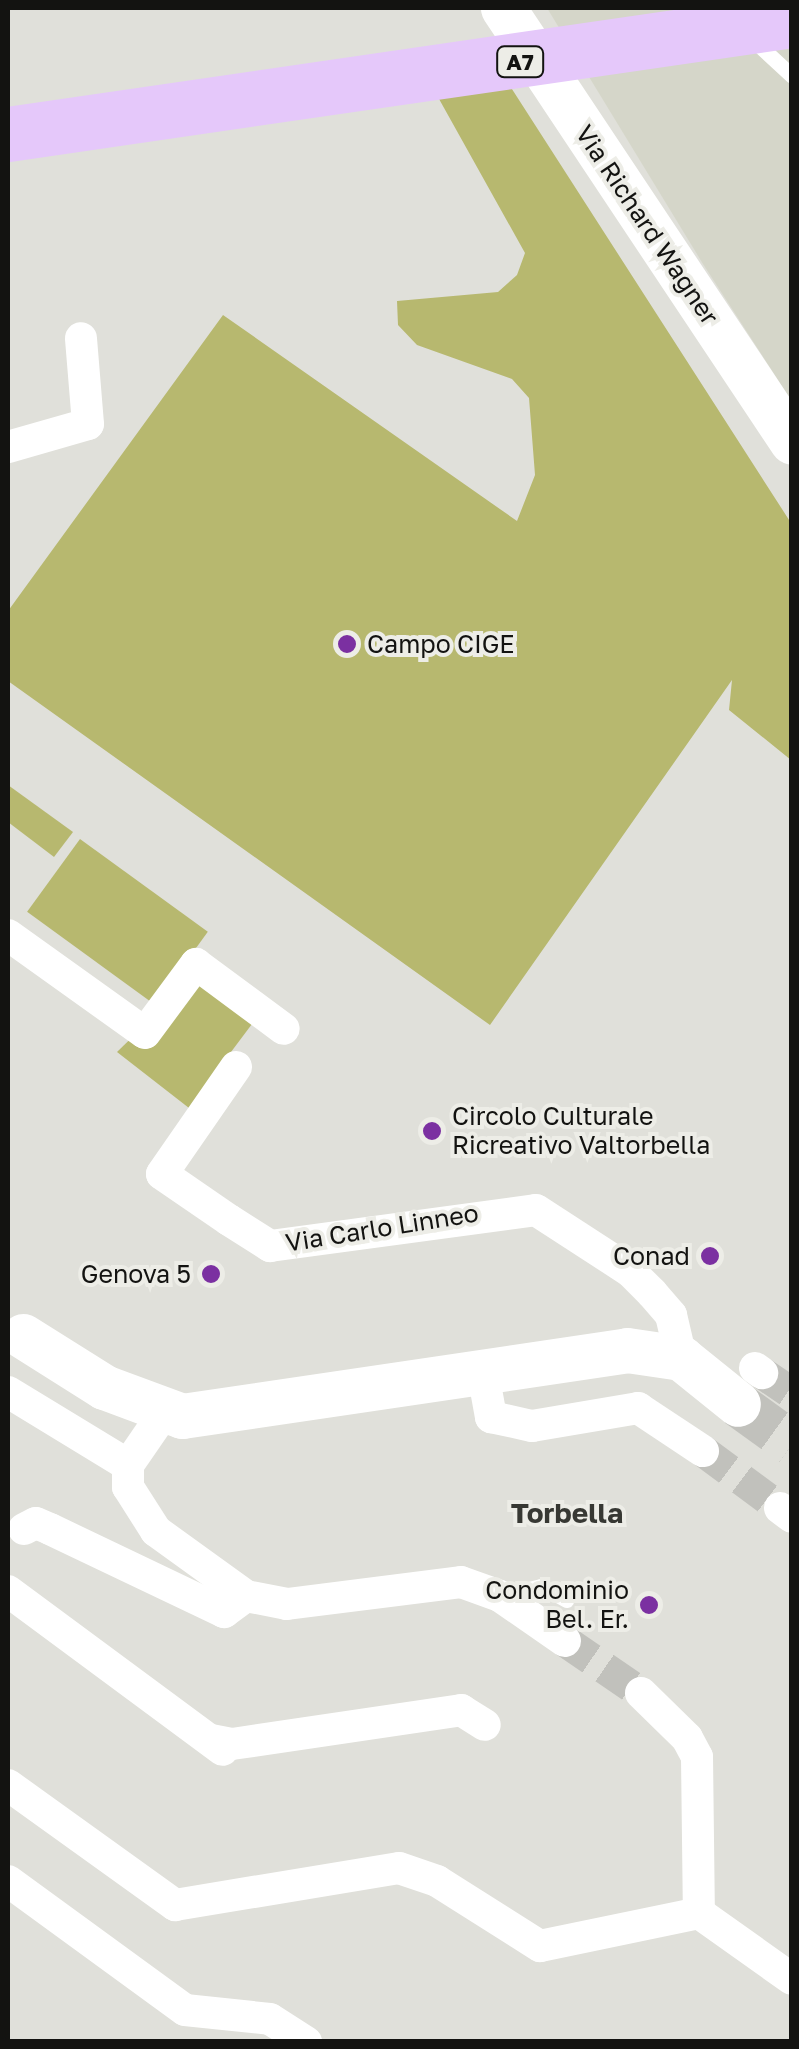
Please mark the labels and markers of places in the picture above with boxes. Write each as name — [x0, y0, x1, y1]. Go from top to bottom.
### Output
place label: Campo CIGE — [367, 629, 515, 659]
marker: Campo CIGE — [336, 633, 358, 655]
place label: Circolo Culturale Ricreativo Valtorbella — [452, 1102, 710, 1161]
marker: Circolo Culturale Ricreativo Valtorbella — [421, 1120, 443, 1142]
place label: Conad — [613, 1241, 690, 1271]
marker: Conad — [699, 1245, 721, 1267]
place label: Genova 5 — [81, 1259, 191, 1289]
marker: Genova 5 — [200, 1263, 222, 1285]
place label: Condominio Bel. Er. — [485, 1576, 629, 1635]
marker: Condominio Bel. Er. — [638, 1594, 660, 1616]

